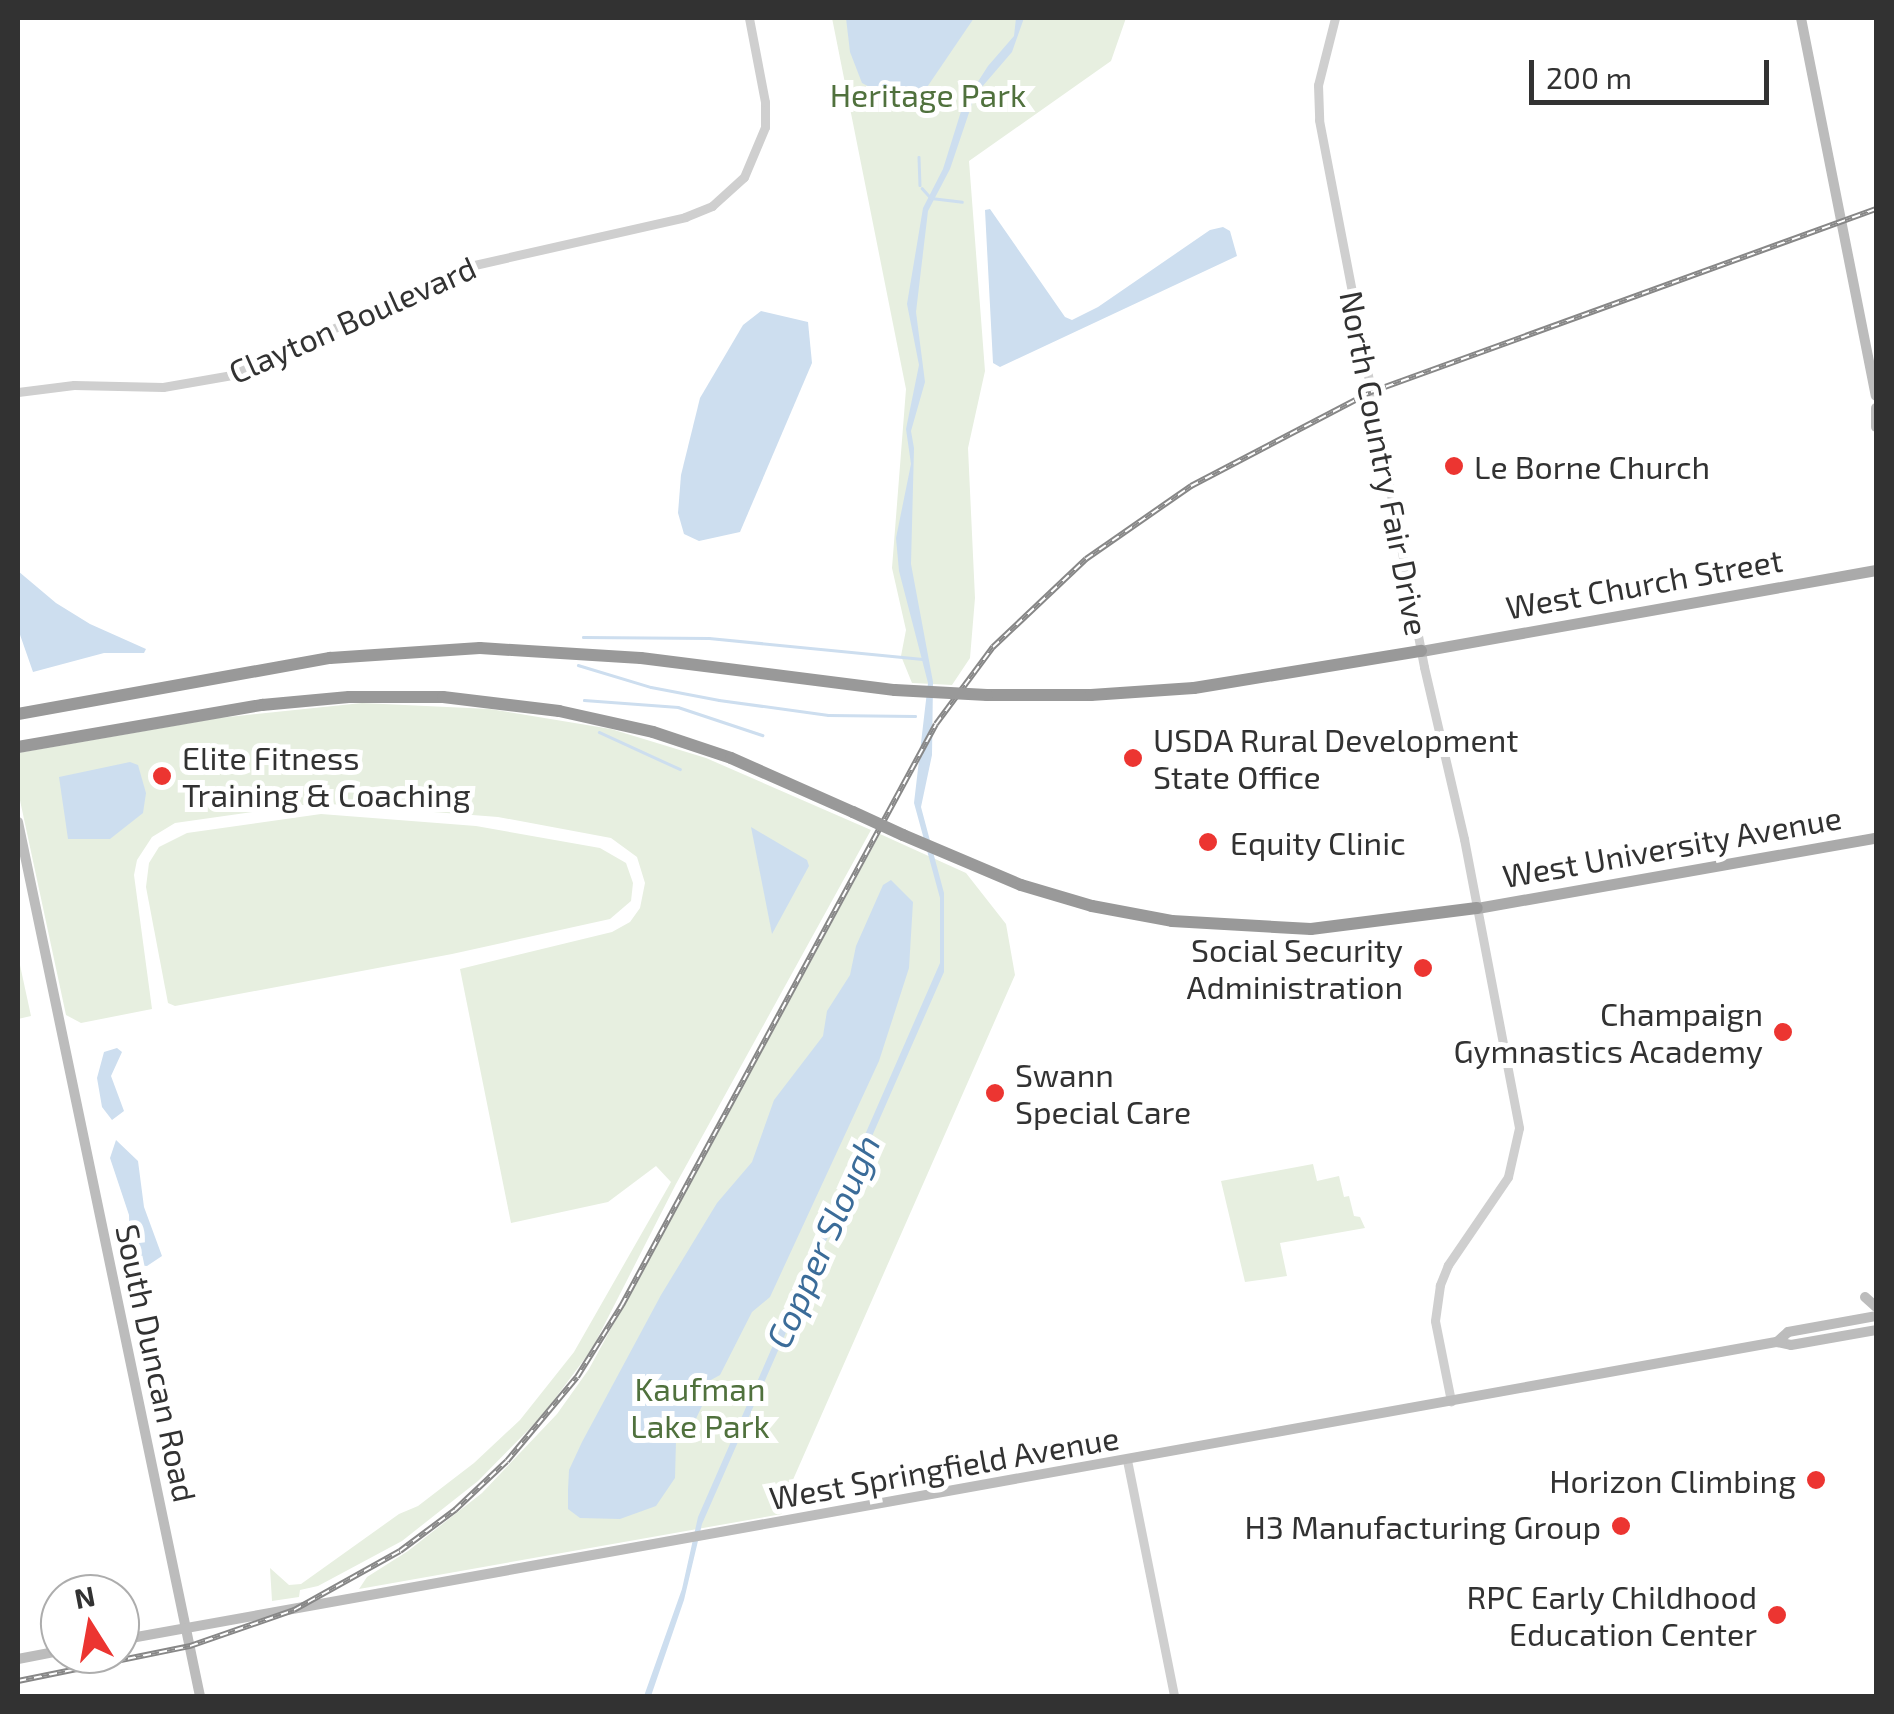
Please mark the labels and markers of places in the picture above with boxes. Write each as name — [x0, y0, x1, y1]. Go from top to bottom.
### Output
place label: Le Borne Church — [1474, 447, 1710, 485]
marker: Le Borne Church — [1443, 455, 1465, 477]
place label: USDA Rural Development State Office — [1153, 721, 1520, 796]
place label: Elite Fitness Training & Coaching — [182, 739, 471, 814]
marker: USDA Rural Development State Office — [1122, 747, 1144, 769]
marker: Elite Fitness Training & Coaching — [151, 765, 173, 787]
place label: Equity Clinic — [1230, 823, 1406, 861]
marker: Equity Clinic — [1195, 829, 1221, 855]
place label: Social Security Administration — [1187, 931, 1403, 1006]
marker: Social Security Administration — [1412, 957, 1434, 979]
place label: Champaign Gymnastics Academy — [1453, 995, 1763, 1070]
marker: Champaign Gymnastics Academy — [1772, 1021, 1794, 1043]
place label: Swann Special Care — [1015, 1056, 1192, 1131]
marker: Swann Special Care — [984, 1082, 1006, 1104]
place label: Horizon Climbing — [1549, 1461, 1796, 1499]
marker: Horizon Climbing — [1805, 1469, 1827, 1491]
place label: H3 Manufacturing Group — [1245, 1507, 1601, 1545]
marker: H3 Manufacturing Group — [1610, 1515, 1632, 1537]
place label: RPC Early Childhood Education Center — [1466, 1578, 1757, 1653]
marker: RPC Early Childhood Education Center — [1766, 1604, 1788, 1626]

